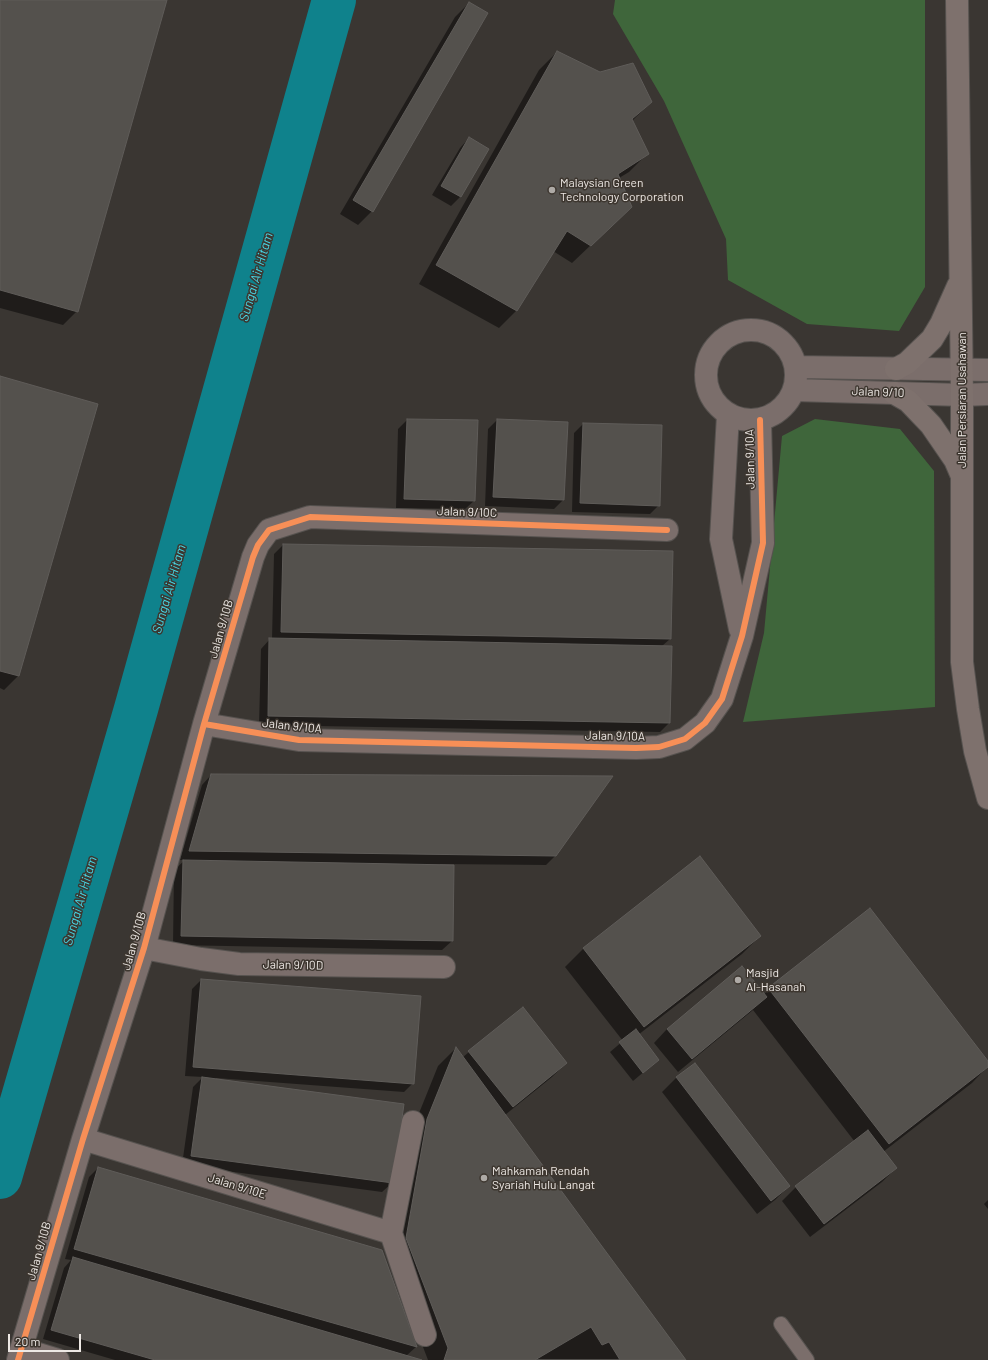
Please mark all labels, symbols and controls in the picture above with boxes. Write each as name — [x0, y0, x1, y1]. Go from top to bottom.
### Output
place label: Malaysian Green Technology Corporation — [560, 176, 684, 204]
marker: Malaysian Green Technology Corporation — [547, 185, 557, 195]
water label: Sungai Air Hitam — [236, 231, 276, 323]
street label: Jalan Persiaran Usahawan — [955, 332, 969, 468]
street label: Jalan 9/10 — [851, 384, 905, 400]
street label: Jalan 9/10A — [742, 429, 758, 489]
street label: Jalan 9/10C — [437, 504, 497, 520]
water label: Sungai Air Hitam — [149, 543, 189, 635]
street label: Jalan 9/10B — [206, 598, 236, 660]
street label: Jalan 9/10A — [261, 716, 323, 736]
street label: Jalan 9/10A — [585, 728, 645, 744]
water label: Sungai Air Hitam — [60, 855, 100, 947]
street label: Jalan 9/10B — [119, 910, 149, 972]
street label: Jalan 9/10D — [263, 957, 323, 973]
place label: Masjid Al-Hasanah — [746, 966, 806, 994]
marker: Masjid Al-Hasanah — [733, 975, 743, 985]
place label: Mahkamah Rendah Syariah Hulu Langat — [492, 1164, 595, 1192]
street label: Jalan 9/10E — [206, 1170, 268, 1202]
marker: Mahkamah Rendah Syariah Hulu Langat — [479, 1173, 489, 1183]
street label: Jalan 9/10B — [24, 1220, 54, 1282]
scale bar — [10, 1326, 83, 1352]
text: 20 m — [15, 1334, 41, 1348]

